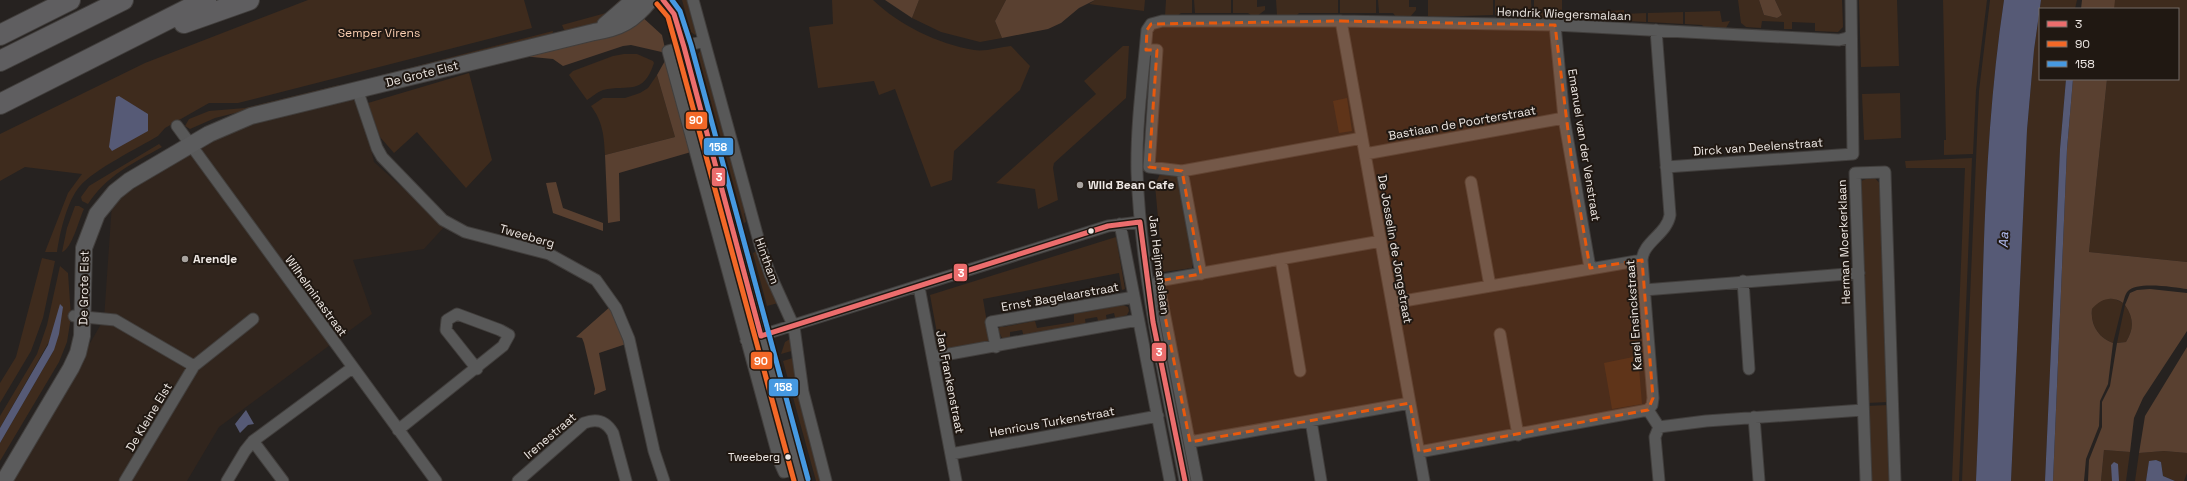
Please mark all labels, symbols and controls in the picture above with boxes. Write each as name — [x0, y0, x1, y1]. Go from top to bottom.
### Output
street label: Hendrik Wiegersmalaan — [1497, 4, 1631, 24]
legend — [2039, 8, 2179, 80]
text: 3 — [2075, 16, 2082, 32]
park label: Semper Virens — [338, 25, 420, 41]
text: 90 — [2075, 36, 2090, 52]
text: 158 — [2075, 56, 2095, 72]
street label: De Grote Elst — [384, 57, 460, 91]
street label: Emanuel van der Venstraat — [1564, 68, 1604, 222]
street label: Bastiaan de Poorterstraat — [1387, 102, 1537, 144]
line badge: 90 — [685, 111, 708, 130]
text: 90 — [689, 113, 703, 127]
street label: Dirck van Deelenstraat — [1693, 134, 1823, 160]
line badge: 158 — [703, 137, 734, 156]
text: 158 — [709, 140, 727, 154]
line badge: 3 — [711, 167, 726, 187]
text: 3 — [716, 170, 723, 184]
street label: De Josselin de Jongstraat — [1374, 173, 1416, 325]
place label: Wild Bean Cafe — [1088, 177, 1174, 193]
street label: Herman Moerkerklaan — [1834, 179, 1854, 305]
marker: Wild Bean Cafe — [1075, 180, 1085, 190]
street label: Jan Heijmanslaan — [1145, 214, 1173, 316]
street label: Tweeberg — [498, 220, 556, 252]
unlabelled marker — [1086, 226, 1096, 236]
water label: Aa — [1995, 231, 2012, 248]
street label: Hintham — [751, 236, 783, 286]
street label: De Grote Elst — [75, 251, 93, 325]
place label: Arendje — [193, 251, 237, 267]
street label: Wilhelminastraat — [281, 252, 351, 340]
marker: Arendje — [180, 254, 190, 264]
street label: Karel Ensinckstraat — [1622, 259, 1646, 371]
line badge: 3 — [953, 263, 968, 282]
text: 3 — [958, 266, 965, 280]
street label: Ernst Bagelaarstraat — [1000, 279, 1120, 315]
street label: Jan Frankenstraat — [932, 329, 968, 435]
line badge: 3 — [1151, 342, 1167, 362]
text: 3 — [1156, 345, 1163, 359]
line badge: 90 — [750, 351, 773, 370]
text: 90 — [754, 354, 768, 368]
line badge: 158 — [768, 378, 799, 397]
street label: De Kleine Elst — [122, 380, 176, 454]
text: 158 — [774, 380, 792, 394]
street label: Henricus Turkenstraat — [988, 403, 1116, 441]
street label: Irenestraat — [520, 409, 580, 463]
place label: Tweeberg — [728, 450, 780, 464]
marker: Tweeberg — [783, 452, 793, 462]

